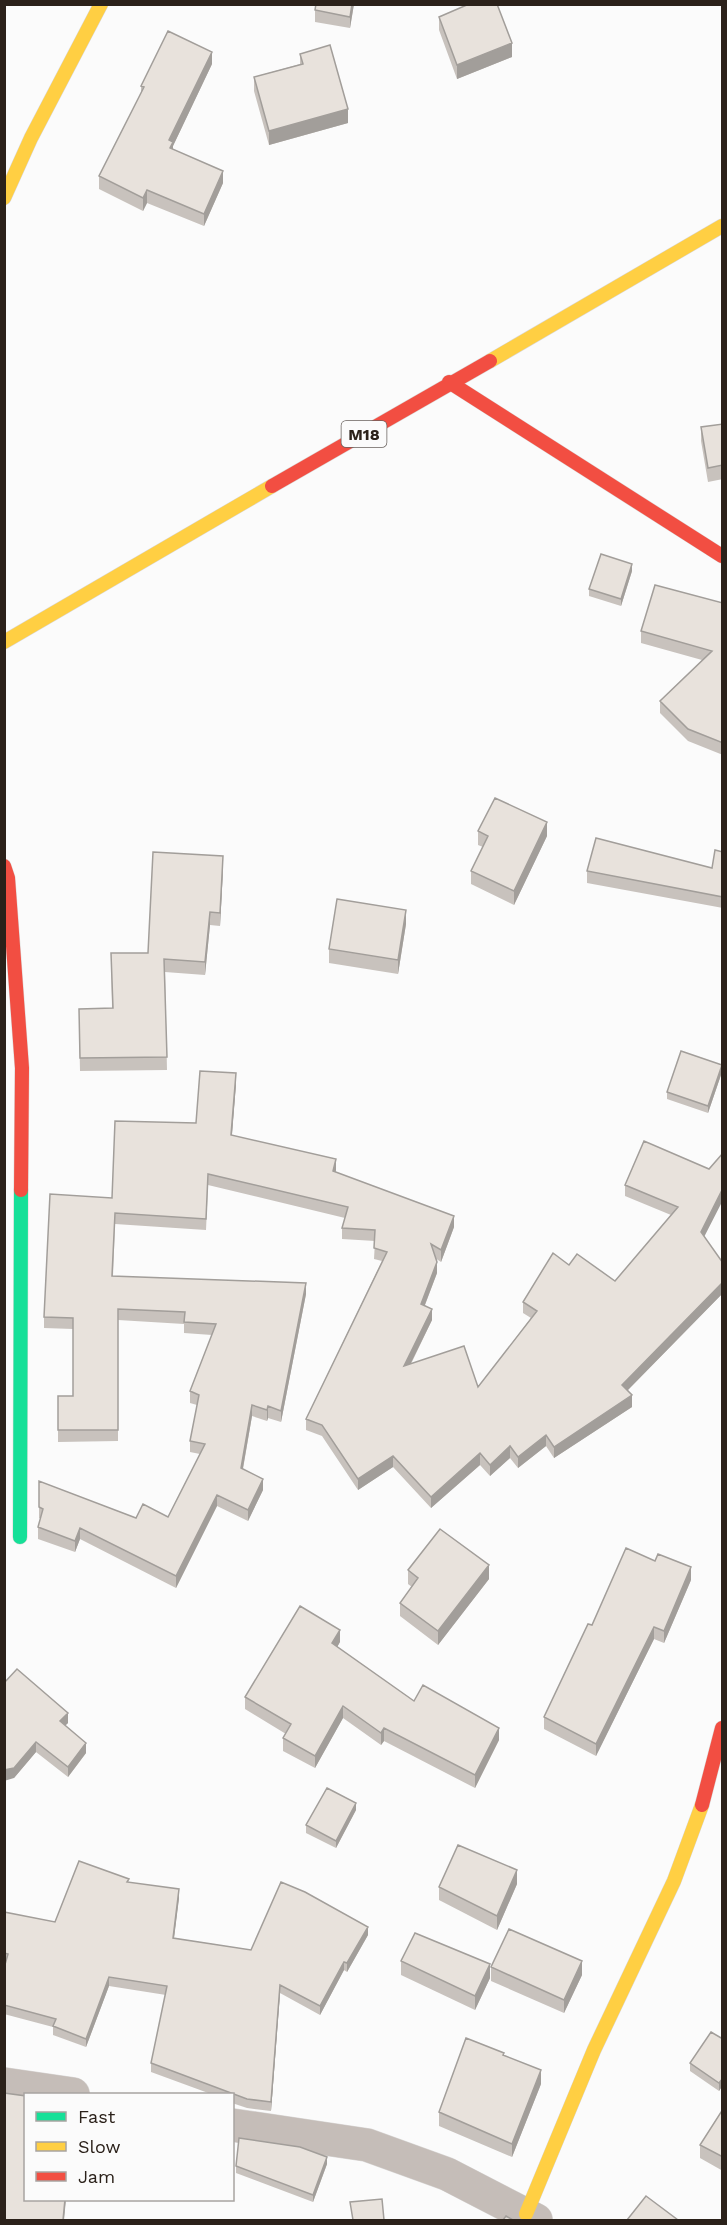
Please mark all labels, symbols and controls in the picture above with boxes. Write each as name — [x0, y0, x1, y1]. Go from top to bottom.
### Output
road number: M18 — [342, 421, 386, 447]
legend — [24, 2093, 234, 2201]
text: Fast — [78, 2106, 116, 2127]
text: Slow — [78, 2136, 121, 2157]
text: Jam — [78, 2166, 115, 2187]

